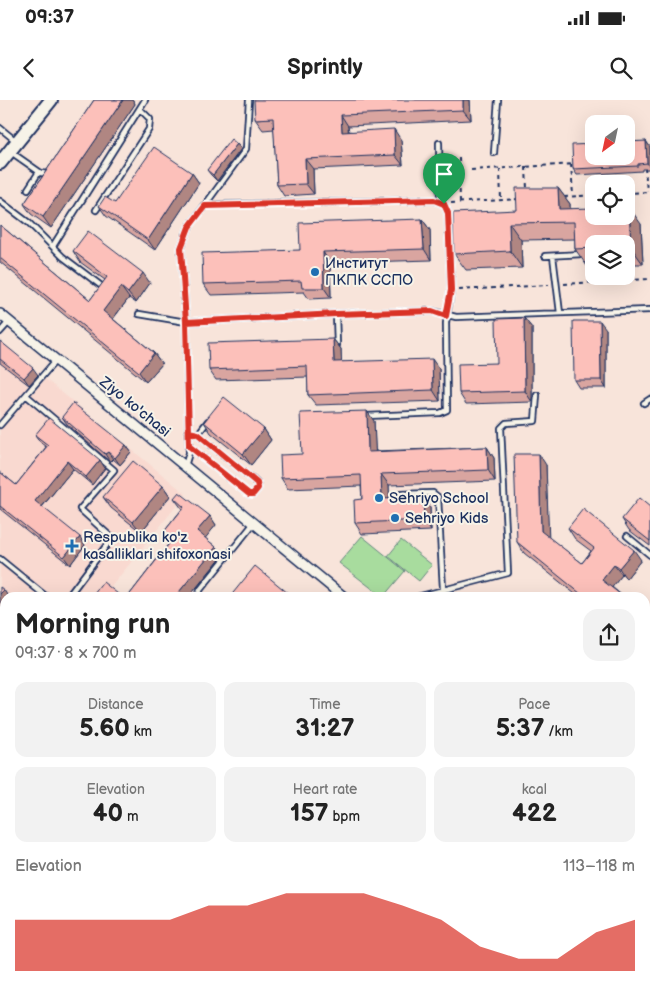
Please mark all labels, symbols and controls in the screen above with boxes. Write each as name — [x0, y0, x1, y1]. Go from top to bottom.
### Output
text: 09:37 — [25, 6, 74, 29]
icon: back — [15, 54, 43, 82]
text: Sprintly — [287, 54, 363, 81]
icon: search — [607, 54, 635, 82]
north arrow — [585, 115, 635, 165]
map controls — [585, 115, 635, 285]
pin — [423, 153, 465, 204]
icon: arrive — [430, 160, 458, 188]
button: locate — [585, 175, 635, 225]
button: layers — [585, 235, 635, 285]
place label: Институт ПКПК ССПО — [325, 254, 413, 290]
marker: Институт ПКПК ССПО — [309, 266, 321, 278]
street label: Ziyo ko'chasi — [95, 372, 174, 441]
place label: Sehriyo School — [389, 489, 489, 508]
marker: Sehriyo School — [373, 492, 385, 504]
place label: Sehriyo Kids — [405, 509, 489, 528]
marker: Sehriyo Kids — [389, 512, 401, 524]
place label: Respublika ko'z kasalliklari shifoxonasi — [83, 528, 231, 564]
marker: Respublika ko'z kasalliklari shifoxonasi — [65, 539, 79, 553]
text: Morning run — [15, 608, 170, 641]
button: share — [583, 609, 635, 661]
text: 09:37 · 8 × 700 m — [15, 644, 136, 663]
text: Distance — [88, 696, 144, 713]
text: Time — [309, 696, 341, 713]
text: Pace — [518, 696, 550, 713]
text: 5.60 — [79, 713, 130, 744]
text: 31:27 — [295, 713, 355, 744]
text: 5:37 — [496, 713, 544, 744]
text: km — [130, 723, 152, 740]
text: /km — [544, 723, 573, 740]
text: Elevation — [86, 781, 145, 798]
text: Heart rate — [293, 781, 357, 798]
text: kcal — [522, 781, 547, 798]
text: 40 — [93, 798, 123, 829]
text: 157 — [290, 798, 329, 829]
text: 422 — [512, 798, 557, 829]
text: m — [123, 808, 139, 825]
text: bpm — [329, 808, 360, 825]
text: Elevation — [15, 857, 82, 876]
text: 113–118 m — [563, 857, 635, 876]

